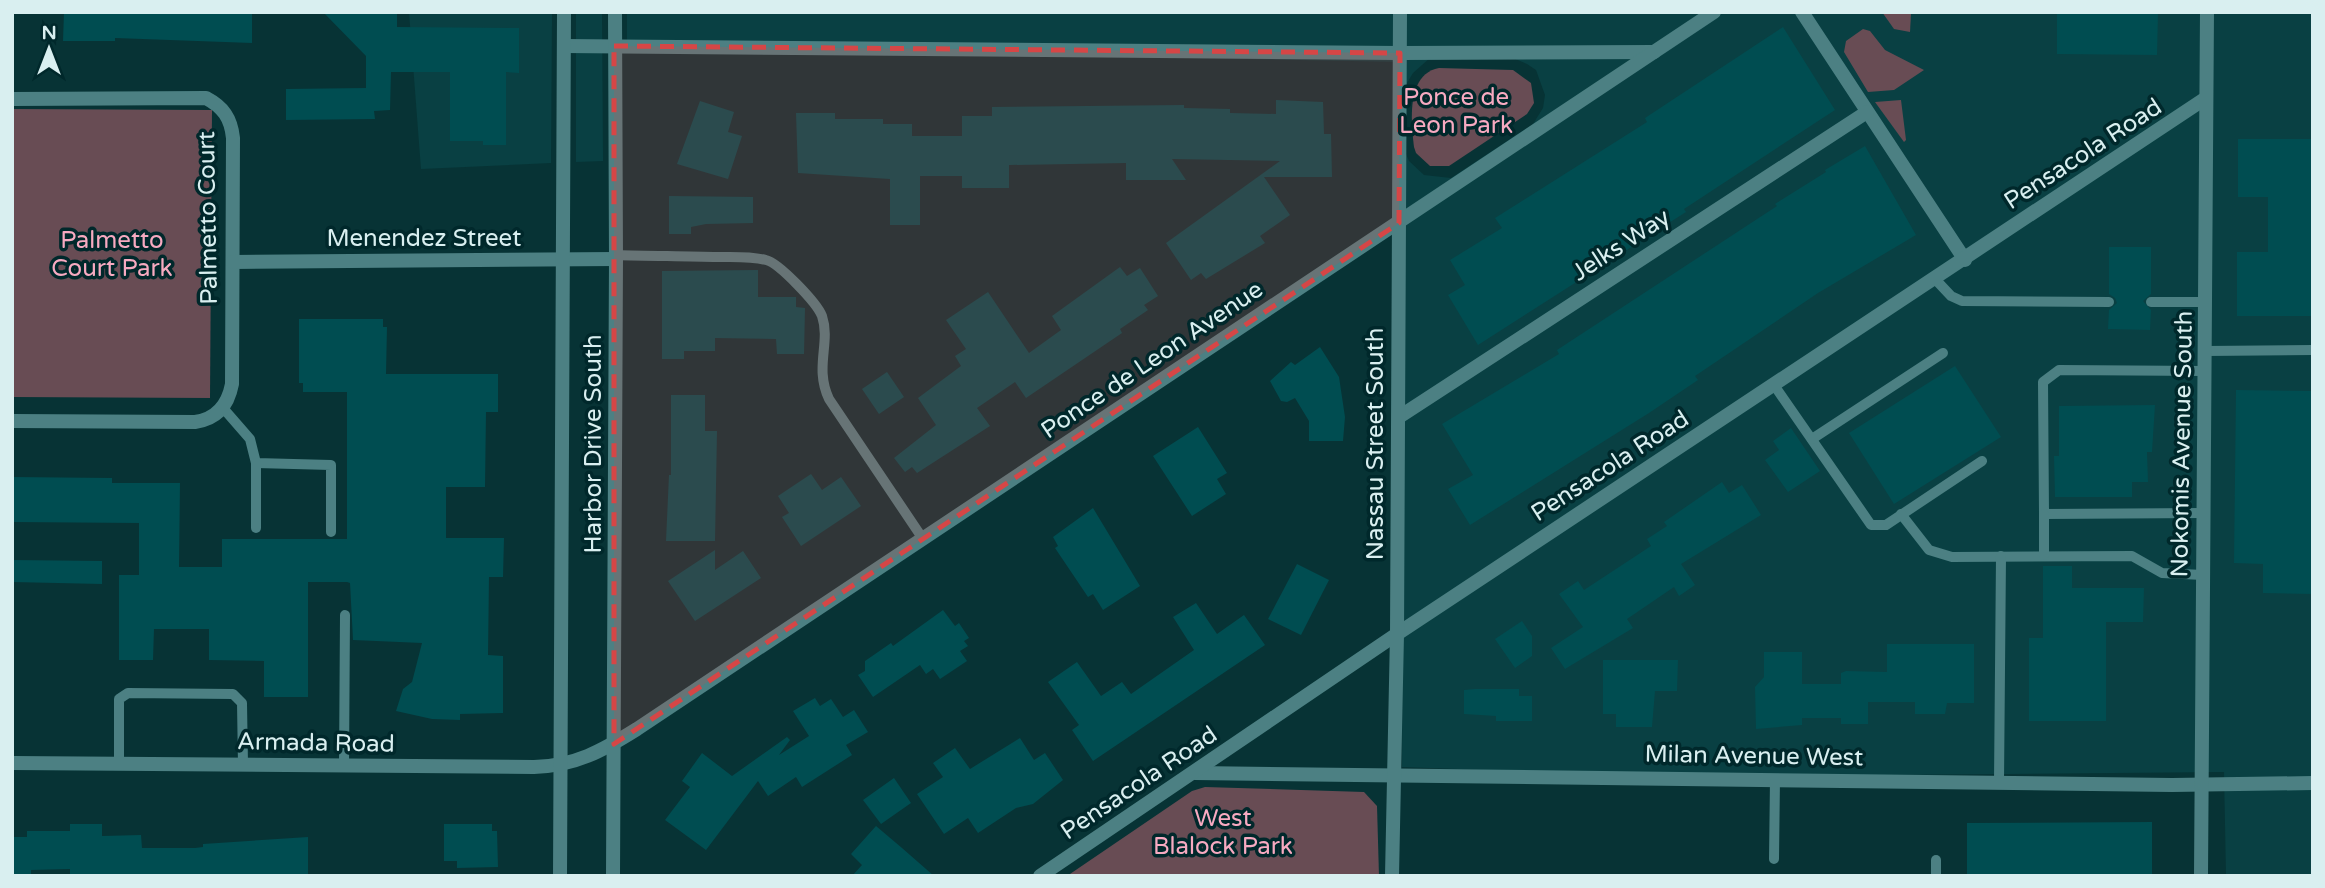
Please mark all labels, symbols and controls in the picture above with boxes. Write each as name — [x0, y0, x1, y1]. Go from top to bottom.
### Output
north arrow — [14, 14, 84, 84]
text: N — [41, 22, 57, 44]
park label: Ponce de Leon Park — [1399, 83, 1513, 140]
street label: Pensacola Road — [1999, 92, 2167, 216]
street label: Palmetto Court — [192, 131, 224, 305]
street label: Jelks Way — [1567, 203, 1676, 287]
street label: Menendez Street — [327, 224, 521, 253]
park label: Palmetto Court Park — [51, 226, 173, 283]
street label: Ponce de Leon Avenue — [1036, 275, 1268, 445]
street label: Nokomis Avenue South — [2165, 310, 2199, 578]
street label: Nassau Street South — [1361, 328, 1390, 560]
street label: Harbor Drive South — [579, 334, 608, 554]
street label: Pensacola Road — [1526, 404, 1694, 528]
street label: Pensacola Road — [1055, 720, 1223, 846]
street label: Armada Road — [237, 727, 395, 759]
street label: Milan Avenue West — [1644, 740, 1864, 772]
park label: West Blalock Park — [1153, 804, 1293, 861]

